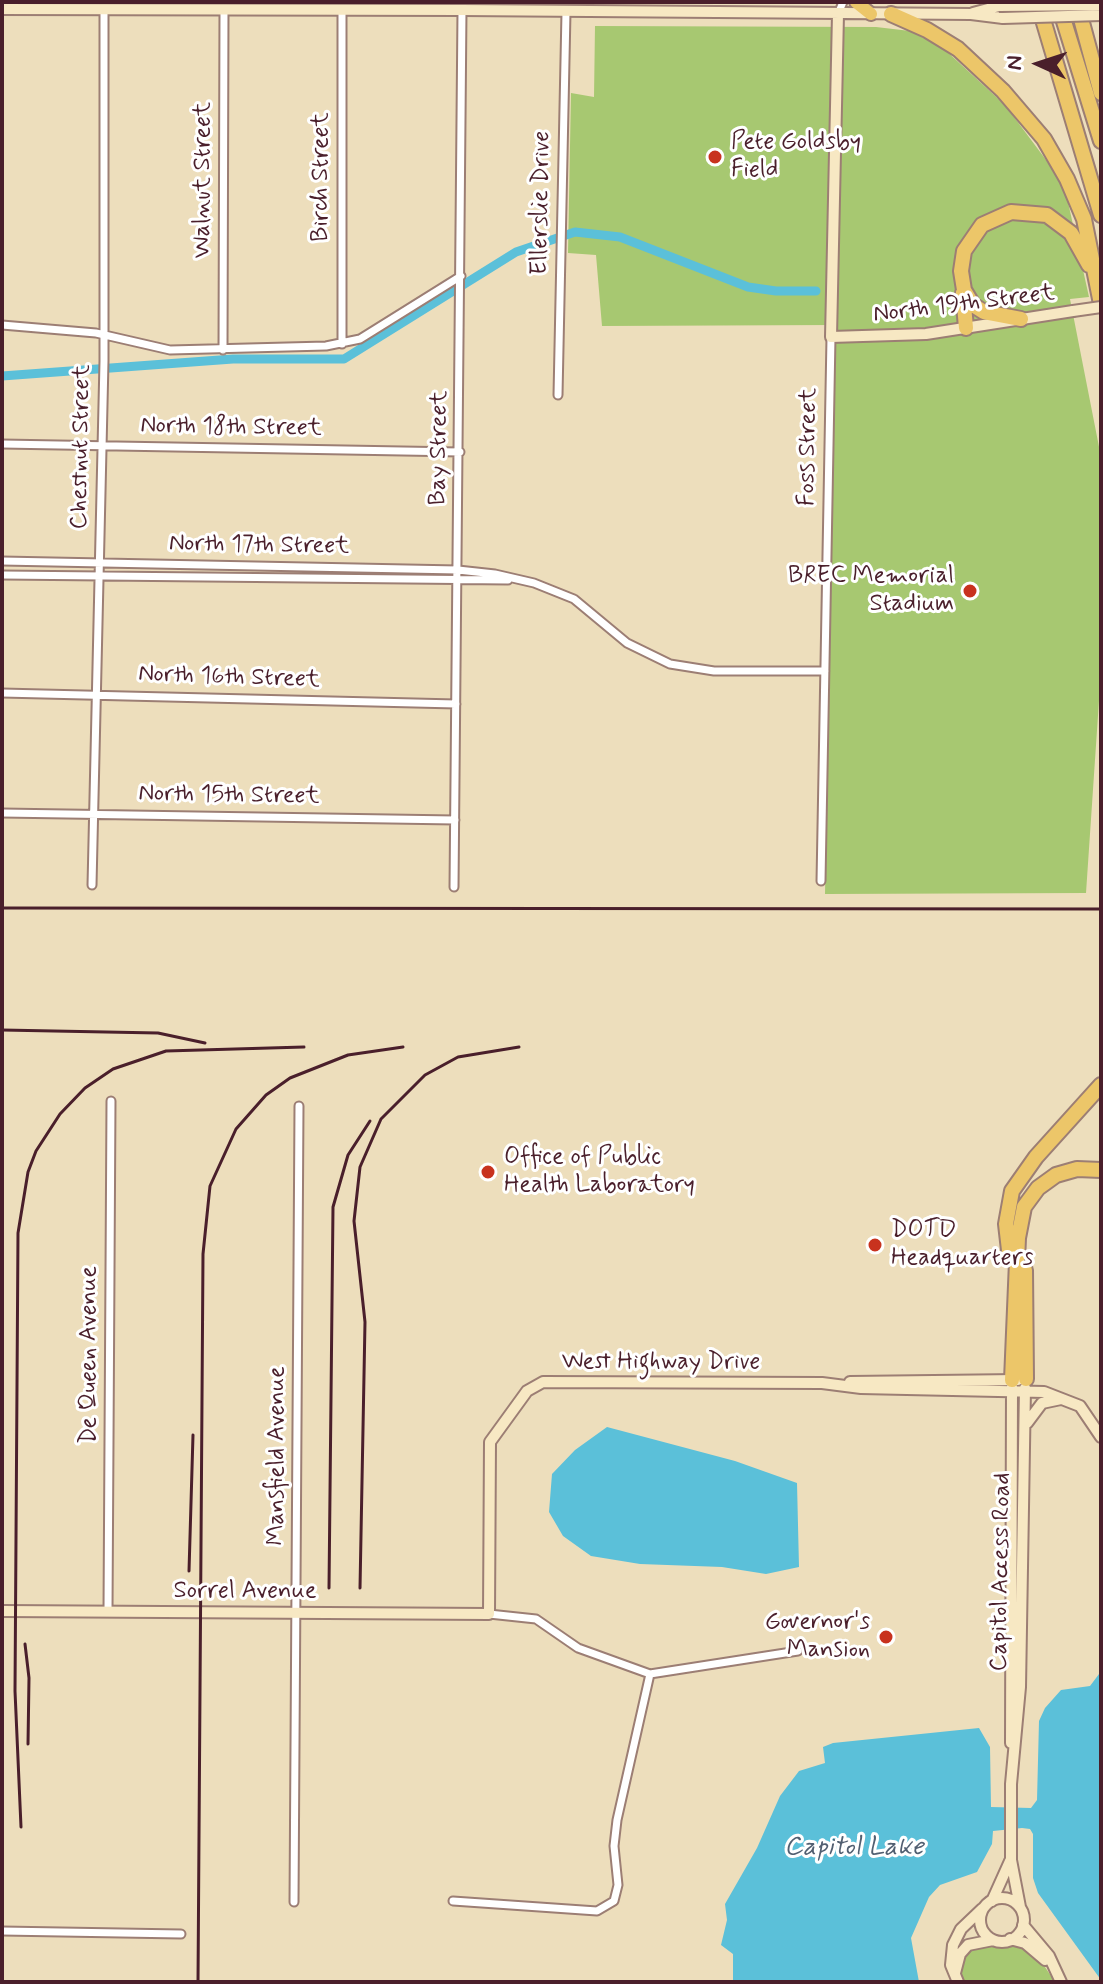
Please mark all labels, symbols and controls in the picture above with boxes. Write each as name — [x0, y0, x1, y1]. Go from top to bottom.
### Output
north arrow — [999, 24, 1079, 104]
text: N — [1001, 55, 1029, 71]
street label: Walnut Street — [190, 102, 218, 258]
street label: Birch Street — [308, 112, 336, 242]
place label: Pete Goldsby Field — [731, 129, 861, 185]
street label: Ellerslie Drive — [526, 131, 558, 275]
marker: Pete Goldsby Field — [706, 148, 724, 166]
street label: North 19th Street — [872, 280, 1056, 330]
street label: Chestnut Street — [66, 364, 98, 530]
street label: Foss Street — [794, 388, 824, 506]
street label: Bay Street — [425, 390, 455, 506]
street label: North 18th Street — [140, 412, 322, 444]
street label: North 17th Street — [169, 530, 349, 562]
place label: BREC Memorial Stadium — [788, 563, 954, 619]
marker: BREC Memorial Stadium — [961, 582, 979, 600]
street label: North 16th Street — [138, 660, 320, 696]
street label: North 15th Street — [138, 780, 320, 812]
place label: Office of Public Health Laboratory — [504, 1144, 695, 1200]
marker: Office of Public Health Laboratory — [479, 1163, 497, 1181]
place label: DOTD Headquarters — [891, 1217, 1033, 1273]
marker: DOTD Headquarters — [866, 1236, 884, 1254]
street label: De Queen Avenue — [76, 1266, 104, 1444]
street label: West Highway Drive — [562, 1349, 760, 1377]
street label: Mansfield Avenue — [264, 1366, 292, 1546]
street label: Capitol Access Road — [986, 1472, 1018, 1672]
street label: Sorrel Avenue — [173, 1578, 317, 1606]
place label: Governor's Mansion — [765, 1609, 870, 1665]
marker: Governor's Mansion — [877, 1628, 895, 1646]
water label: Capitol Lake — [784, 1833, 924, 1865]

